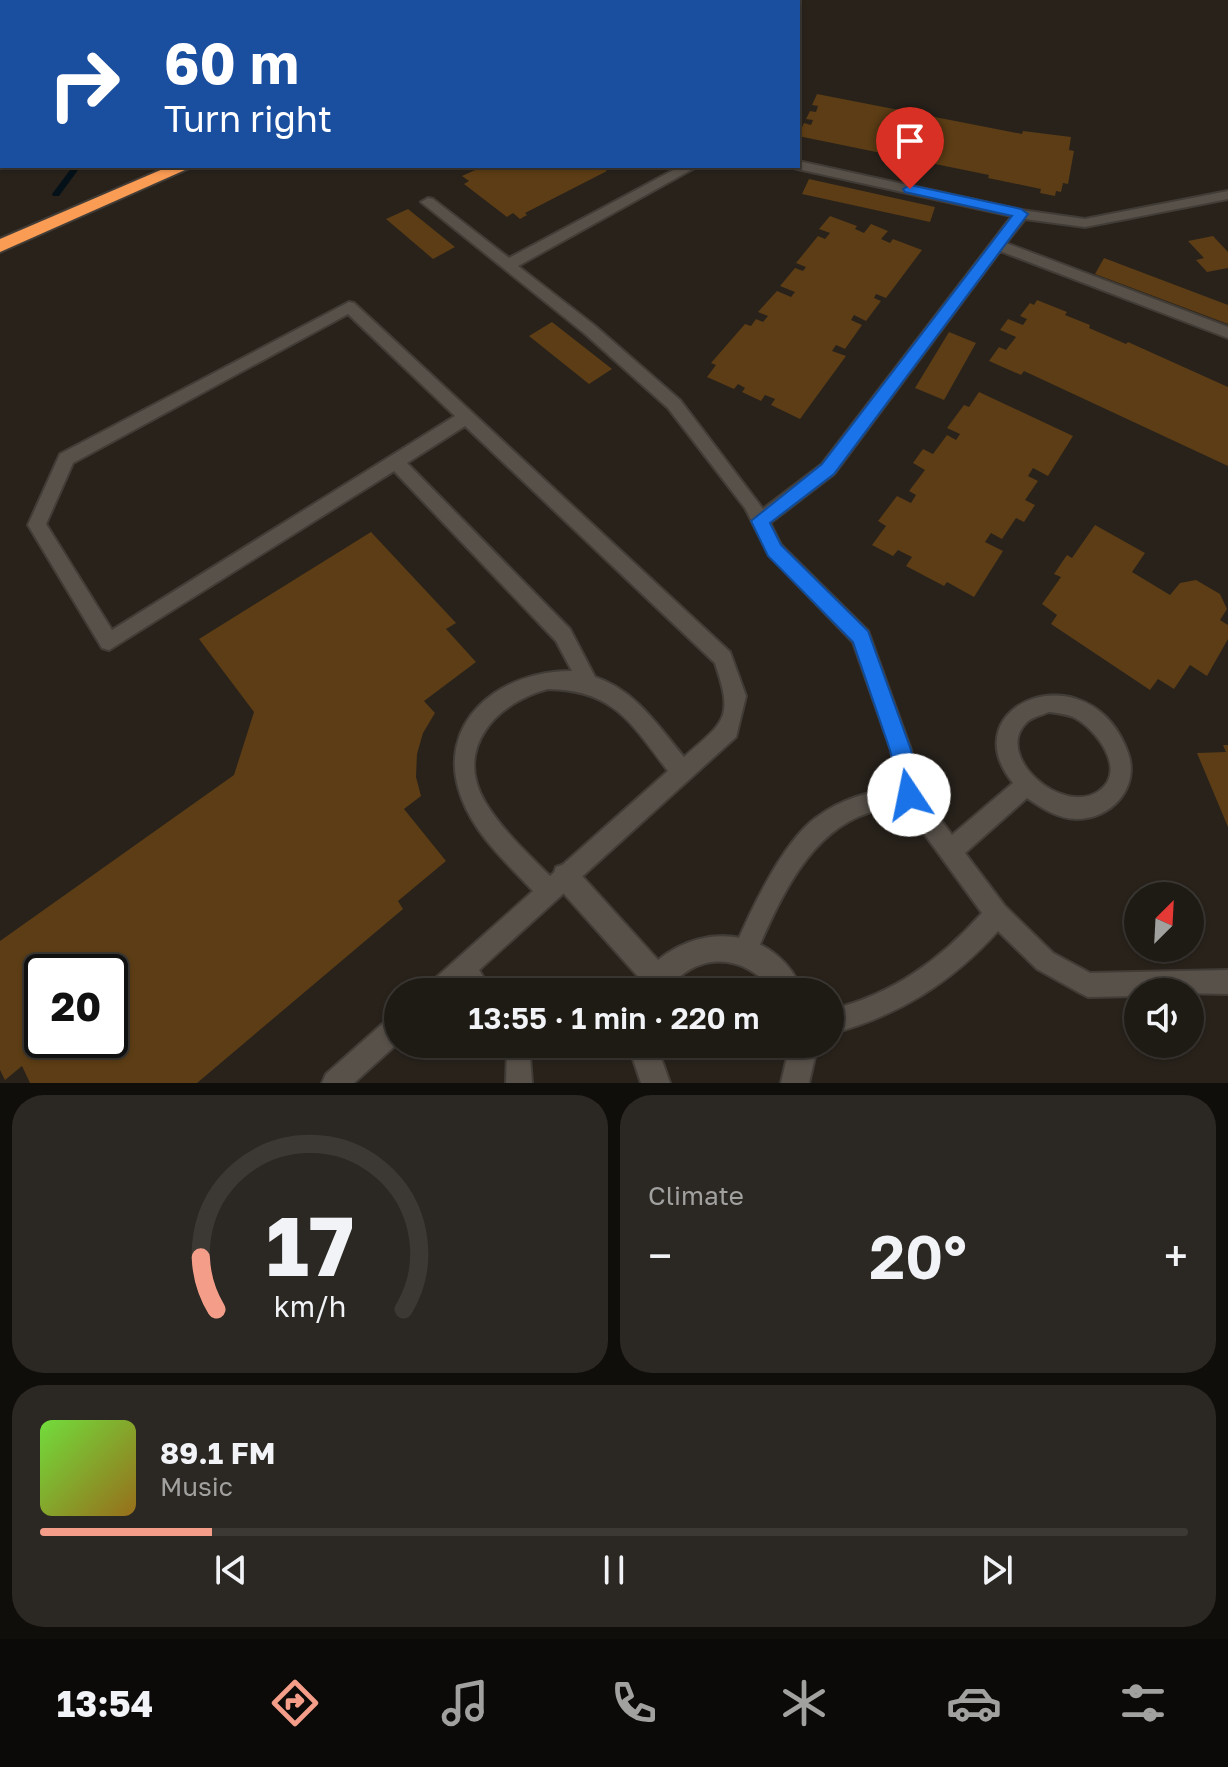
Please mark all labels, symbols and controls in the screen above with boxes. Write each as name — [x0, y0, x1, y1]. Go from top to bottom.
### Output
text: 60 m — [164, 29, 299, 96]
icon: right — [32, 32, 136, 136]
text: Turn right — [164, 97, 332, 140]
pin — [876, 107, 944, 189]
icon: arrive — [888, 119, 932, 163]
position arrow — [867, 753, 951, 837]
north arrow — [1124, 882, 1204, 962]
map controls — [1124, 882, 1204, 1058]
speed limit sign: 20 — [24, 954, 128, 1058]
button: sound — [1124, 978, 1204, 1058]
text: 13:55 · 1 min · 220 m — [468, 1000, 760, 1036]
text: Climate — [648, 1180, 744, 1211]
text: 17 — [266, 1194, 354, 1294]
text: 20° — [869, 1220, 967, 1292]
text: − — [648, 1229, 672, 1282]
text: + — [1164, 1229, 1188, 1282]
text: km/h — [274, 1289, 346, 1323]
text: 89.1 FM — [160, 1435, 275, 1471]
text: Music — [160, 1471, 233, 1502]
icon: previous — [209, 1548, 253, 1592]
icon: pause — [592, 1548, 636, 1592]
icon: next — [975, 1548, 1019, 1592]
icon: directions — [267, 1675, 323, 1731]
icon: music — [437, 1675, 493, 1731]
icon: phone — [606, 1675, 662, 1731]
icon: climate — [776, 1675, 832, 1731]
icon: car — [946, 1675, 1002, 1731]
icon: filters — [1115, 1675, 1171, 1731]
text: 13:54 — [57, 1682, 153, 1725]

